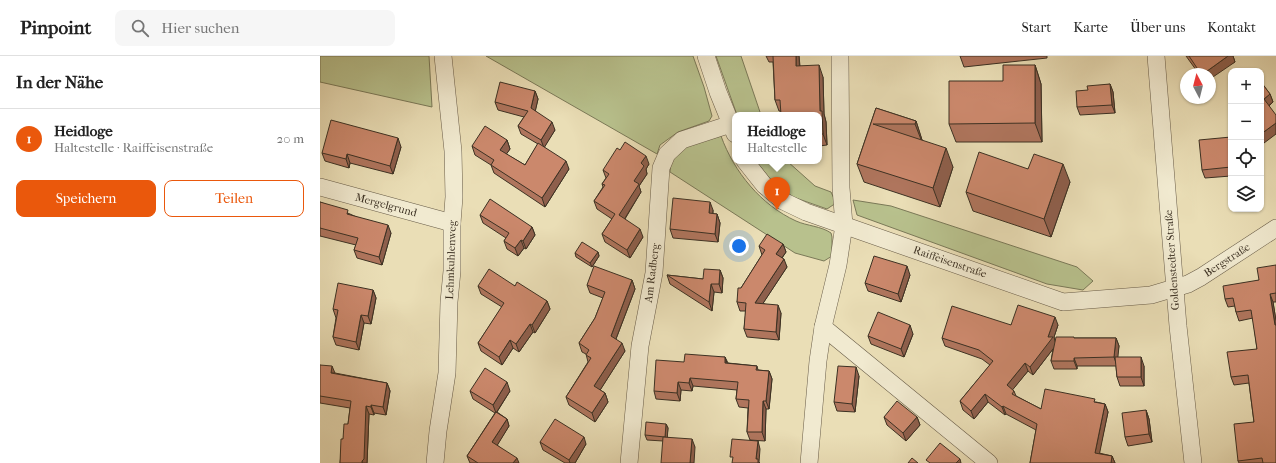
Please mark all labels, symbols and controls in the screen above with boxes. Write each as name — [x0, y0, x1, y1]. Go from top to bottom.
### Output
search box — [115, 10, 395, 46]
text: Pinpoint — [20, 17, 91, 39]
icon: search — [129, 17, 151, 39]
text: Hier suchen — [161, 19, 239, 37]
text: Start — [1022, 19, 1051, 36]
text: Karte — [1073, 19, 1108, 36]
text: Über uns — [1130, 19, 1185, 36]
text: Kontakt — [1207, 19, 1256, 36]
north arrow — [1180, 68, 1216, 104]
map controls — [1228, 68, 1264, 212]
button: + — [1228, 68, 1264, 104]
text: In der Nähe — [16, 72, 103, 92]
button: − — [1228, 104, 1264, 140]
popup — [732, 112, 822, 164]
text: Heidloge — [54, 122, 113, 140]
text: Heidloge — [747, 122, 806, 140]
text: 1 — [27, 131, 31, 146]
text: 20 m — [277, 131, 304, 146]
text: Haltestelle · Raiffeisenstraße — [54, 140, 213, 155]
text: Haltestelle — [747, 140, 807, 155]
button: locate — [1228, 140, 1264, 176]
button: layers — [1228, 176, 1264, 212]
pin: 1 — [764, 177, 790, 210]
button: Speichern — [16, 180, 156, 217]
button: Teilen — [164, 180, 304, 217]
street label: Mergelgrund — [354, 191, 419, 220]
street label: Goldenstedter Straße — [1162, 209, 1182, 311]
street label: Lehmkuhlenweg — [443, 220, 459, 300]
your location — [729, 236, 749, 256]
street label: Bergstraße — [1202, 240, 1253, 280]
street label: Am Radberg — [642, 243, 662, 304]
street label: Raiffeisenstraße — [912, 243, 989, 281]

